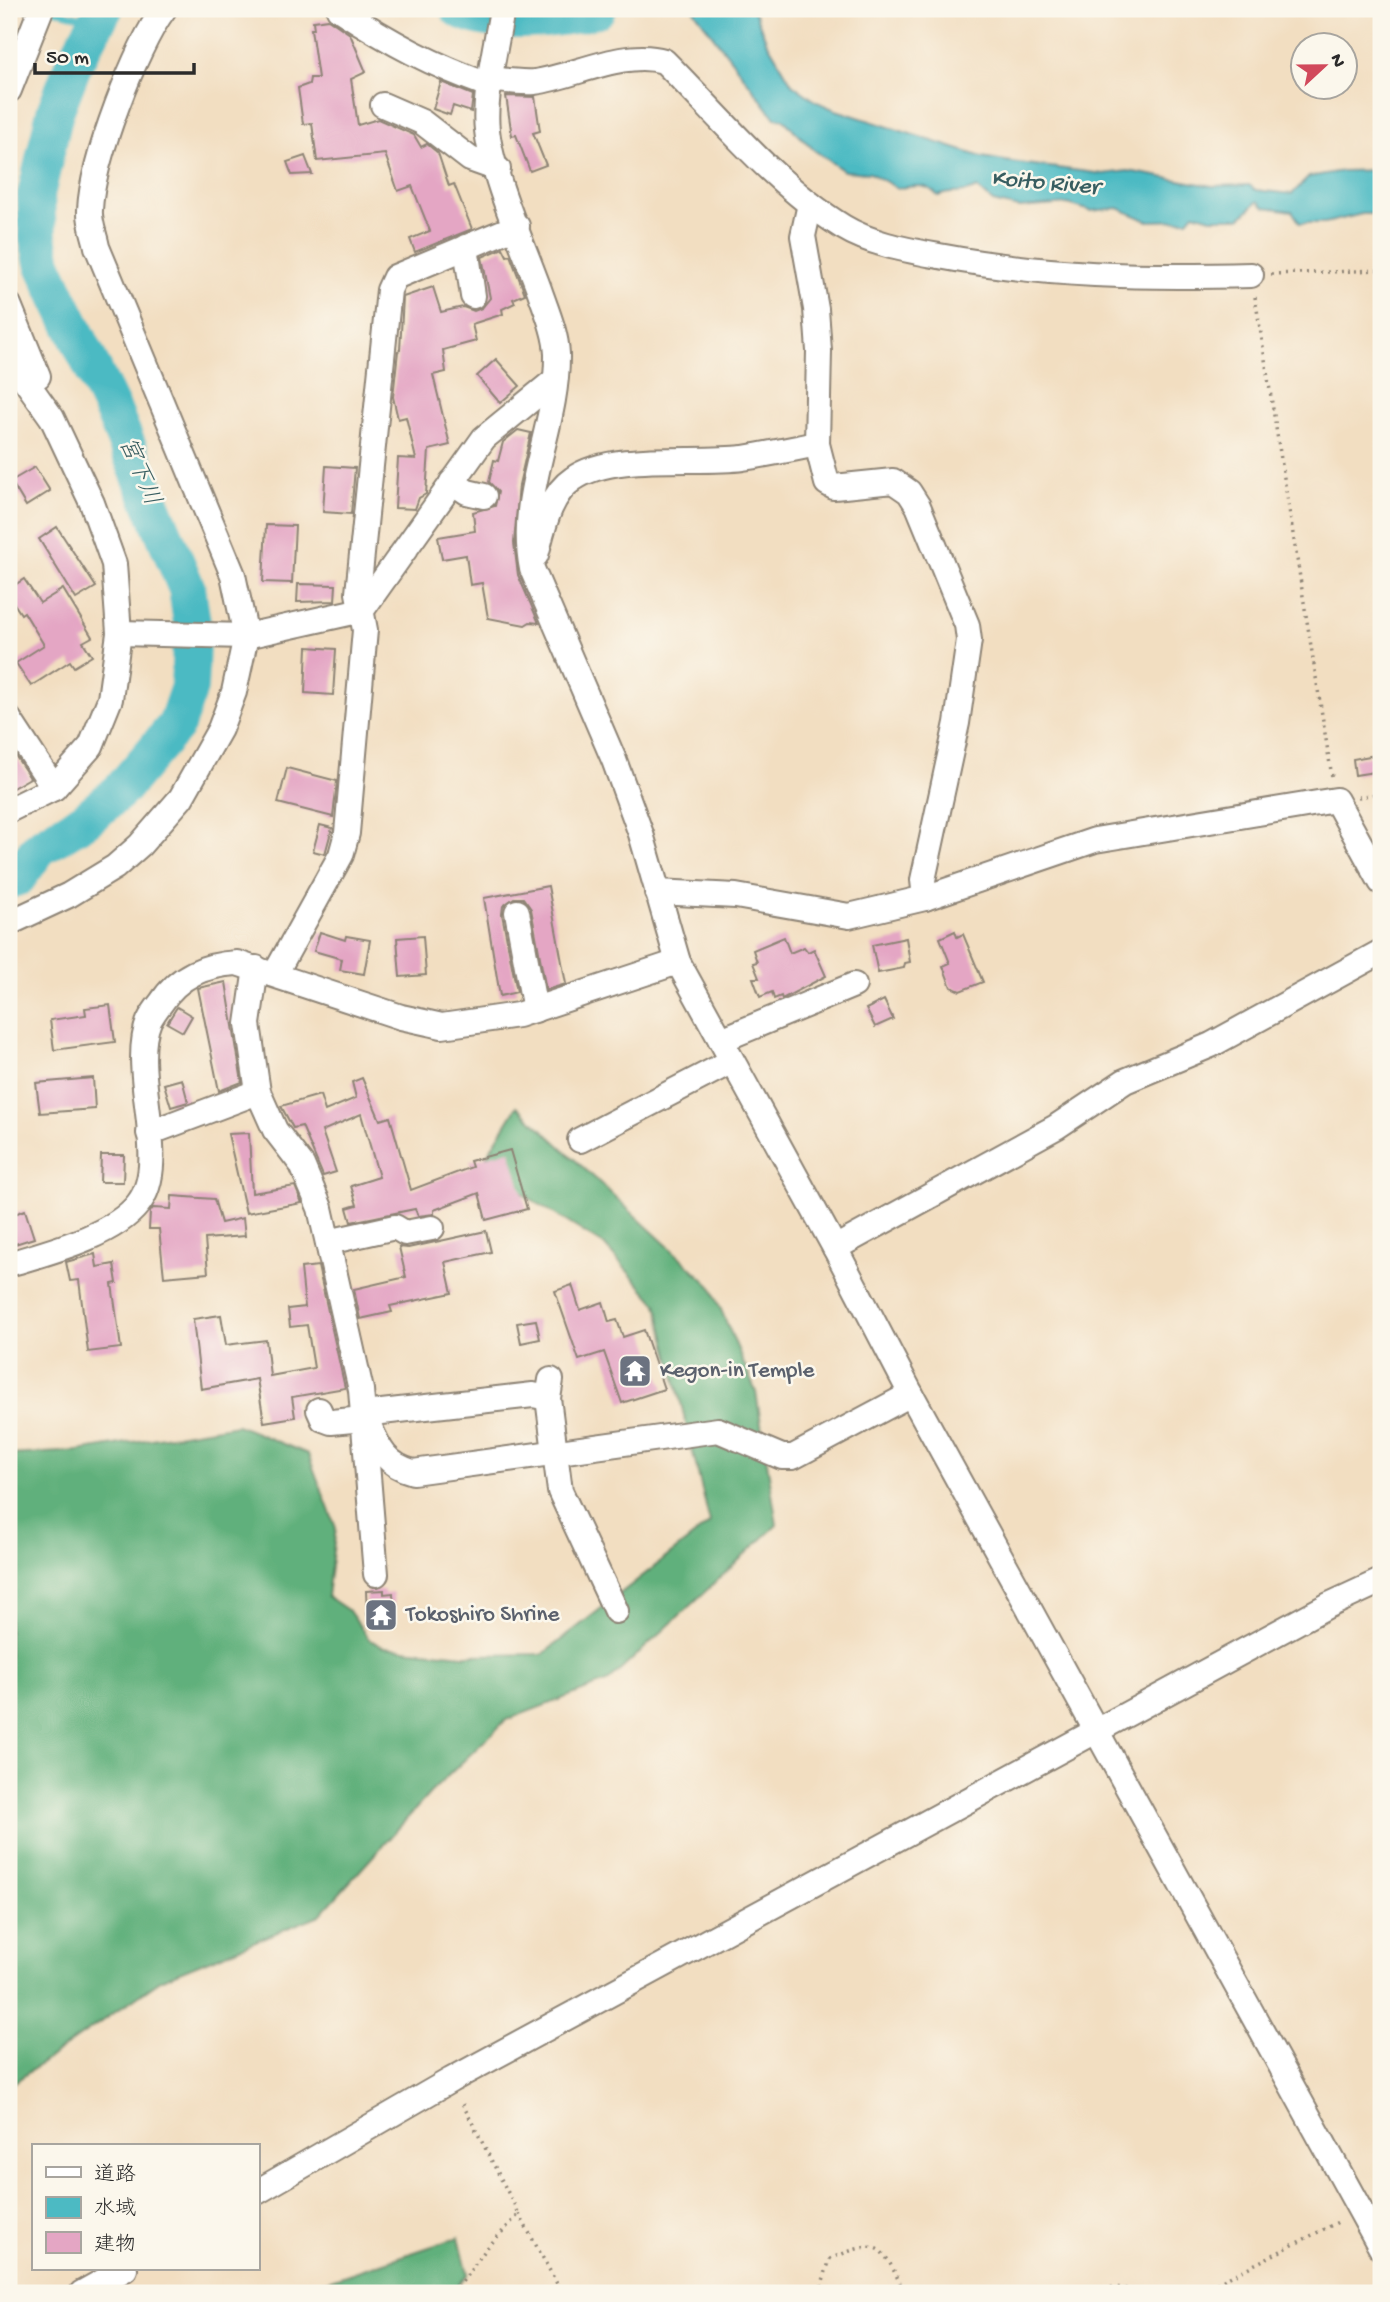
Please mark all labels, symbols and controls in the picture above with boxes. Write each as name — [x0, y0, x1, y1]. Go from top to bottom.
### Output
scale bar — [35, 32, 194, 76]
north arrow — [1288, 32, 1358, 102]
text: 50 m — [46, 47, 89, 72]
text: N — [1324, 51, 1350, 71]
water label: Koito River — [990, 165, 1105, 204]
water label: 宮下川 — [111, 433, 166, 511]
temple icon: Kegon-in Temple — [616, 1352, 654, 1390]
place label: Kegon-in Temple — [660, 1358, 816, 1385]
temple icon: Tokoshiro Shrine — [362, 1596, 400, 1634]
place label: Tokoshiro Shrine — [404, 1602, 560, 1629]
legend — [32, 2144, 259, 2270]
text: 道路 — [94, 2163, 136, 2189]
text: 水域 — [94, 2197, 136, 2223]
text: 建物 — [94, 2233, 136, 2259]

